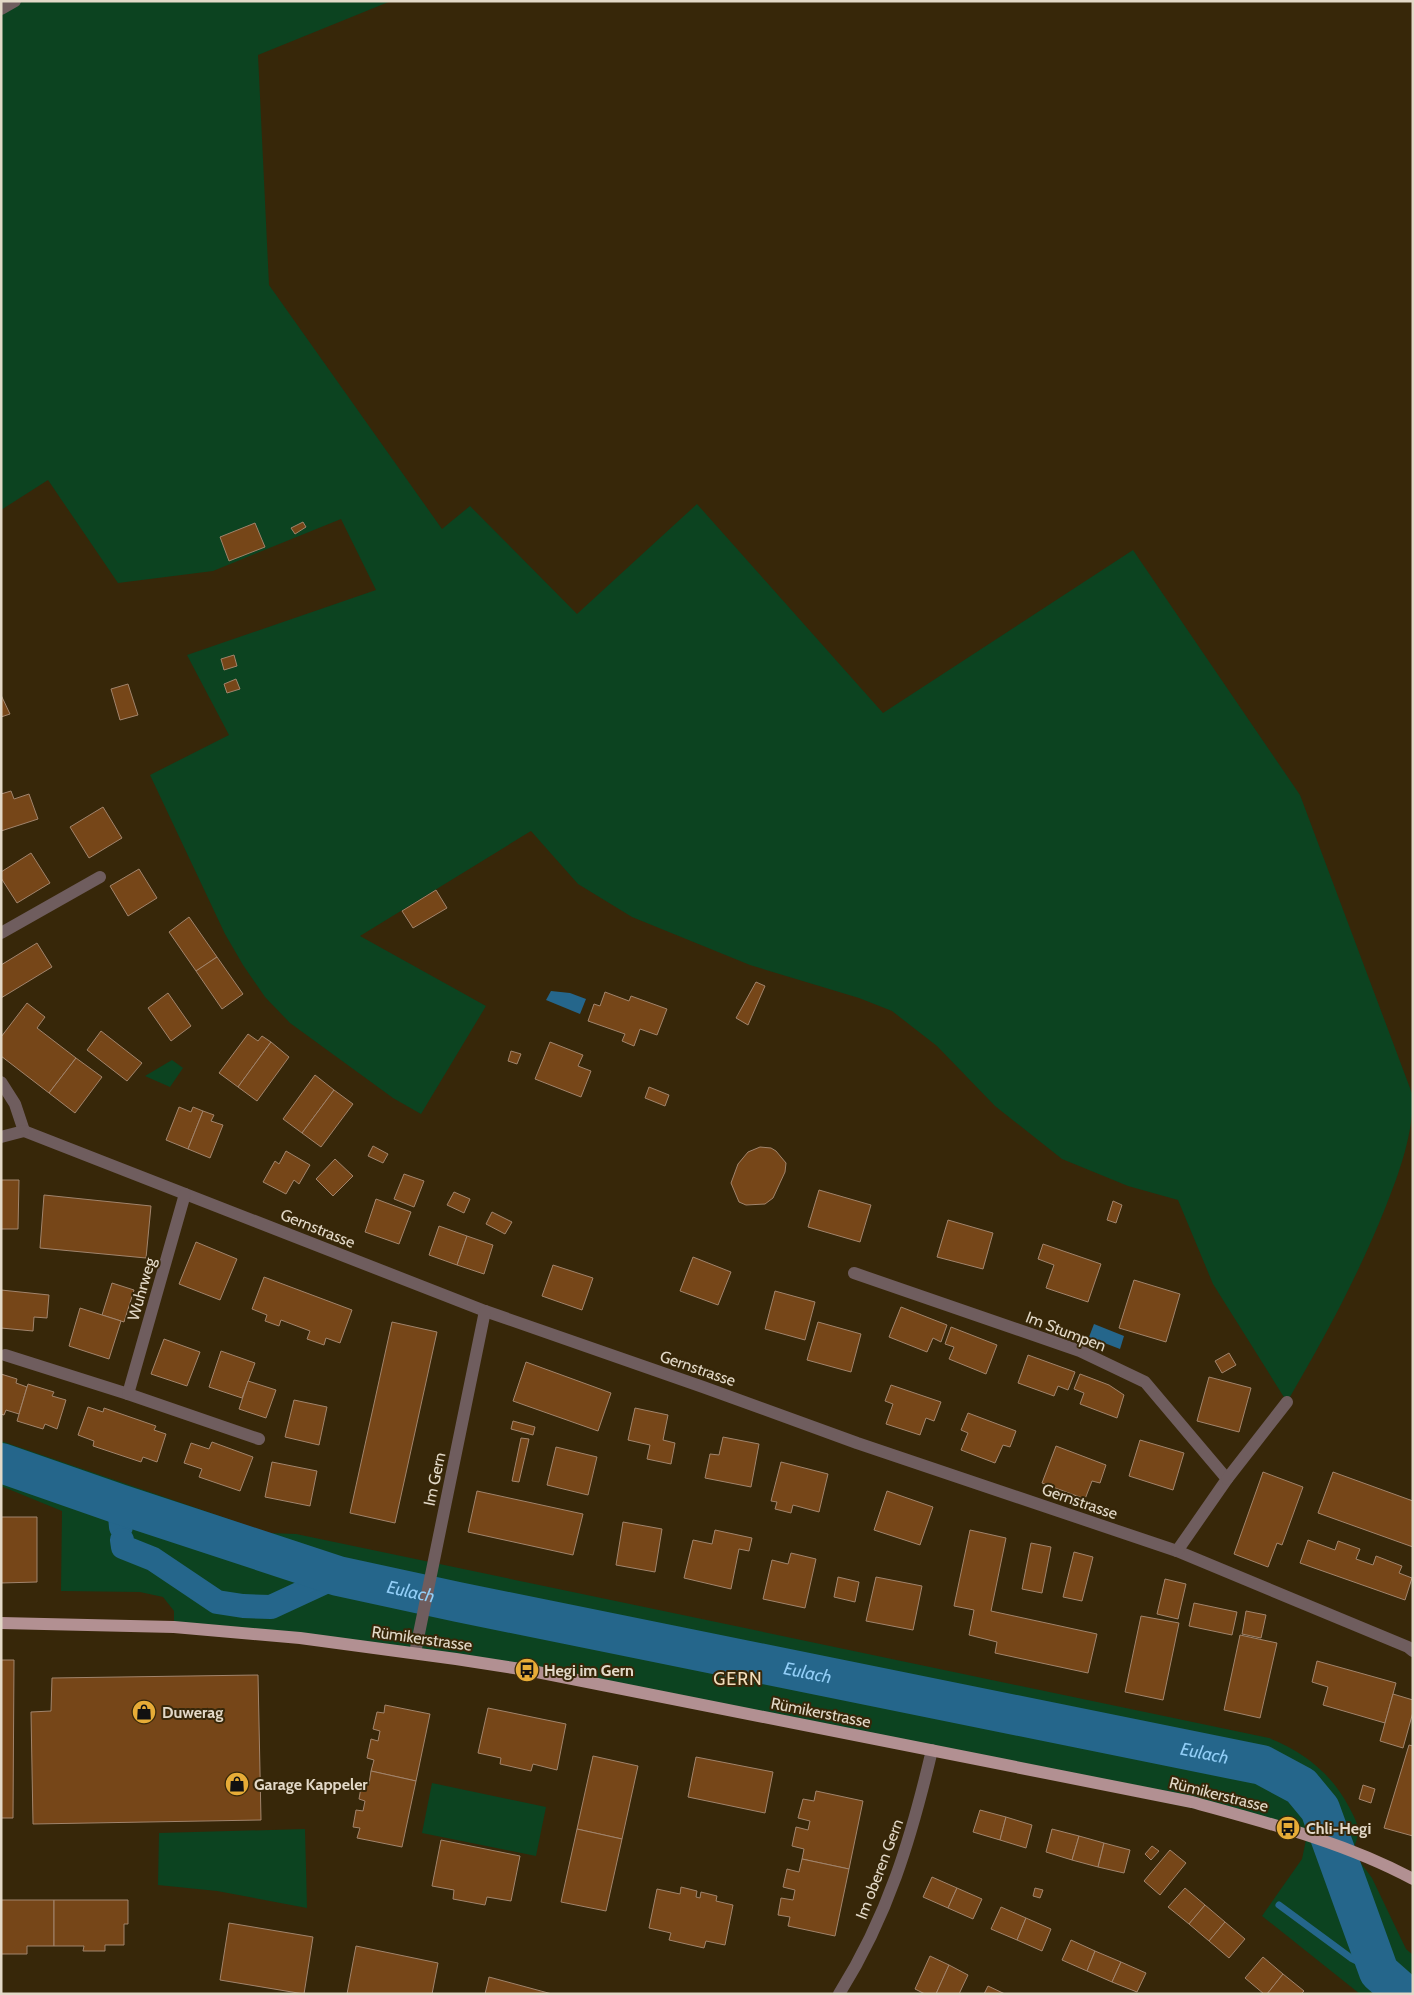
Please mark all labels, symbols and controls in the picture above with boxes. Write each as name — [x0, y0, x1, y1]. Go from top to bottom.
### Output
street label: Gernstrasse — [278, 1205, 358, 1252]
street label: Wuhrweg — [123, 1255, 160, 1323]
street label: Im Stumpen — [1023, 1307, 1109, 1356]
street label: Gernstrasse — [657, 1347, 738, 1390]
street label: Im Gern — [420, 1450, 449, 1508]
street label: Gernstrasse — [1039, 1480, 1120, 1523]
water label: Eulach — [385, 1576, 437, 1608]
street label: Rümikerstrasse — [370, 1622, 473, 1655]
bus stop icon: Hegi im Gern — [514, 1657, 540, 1683]
water label: Eulach — [782, 1657, 834, 1688]
place label: Hegi im Gern — [544, 1661, 634, 1680]
district label: GERN — [713, 1668, 763, 1690]
street label: Rümikerstrasse — [769, 1693, 872, 1731]
shop icon: Duwerag — [131, 1699, 157, 1725]
place label: Duwerag — [162, 1703, 223, 1722]
water label: Eulach — [1179, 1738, 1231, 1769]
shop icon: Garage Kappeler — [224, 1771, 250, 1797]
street label: Rümikerstrasse — [1167, 1773, 1270, 1816]
place label: Garage Kappeler — [254, 1775, 368, 1794]
bus stop icon: Chli-Hegi — [1275, 1815, 1301, 1841]
street label: Im oberen Gern — [852, 1816, 907, 1922]
place label: Chli-Hegi — [1306, 1819, 1371, 1838]

